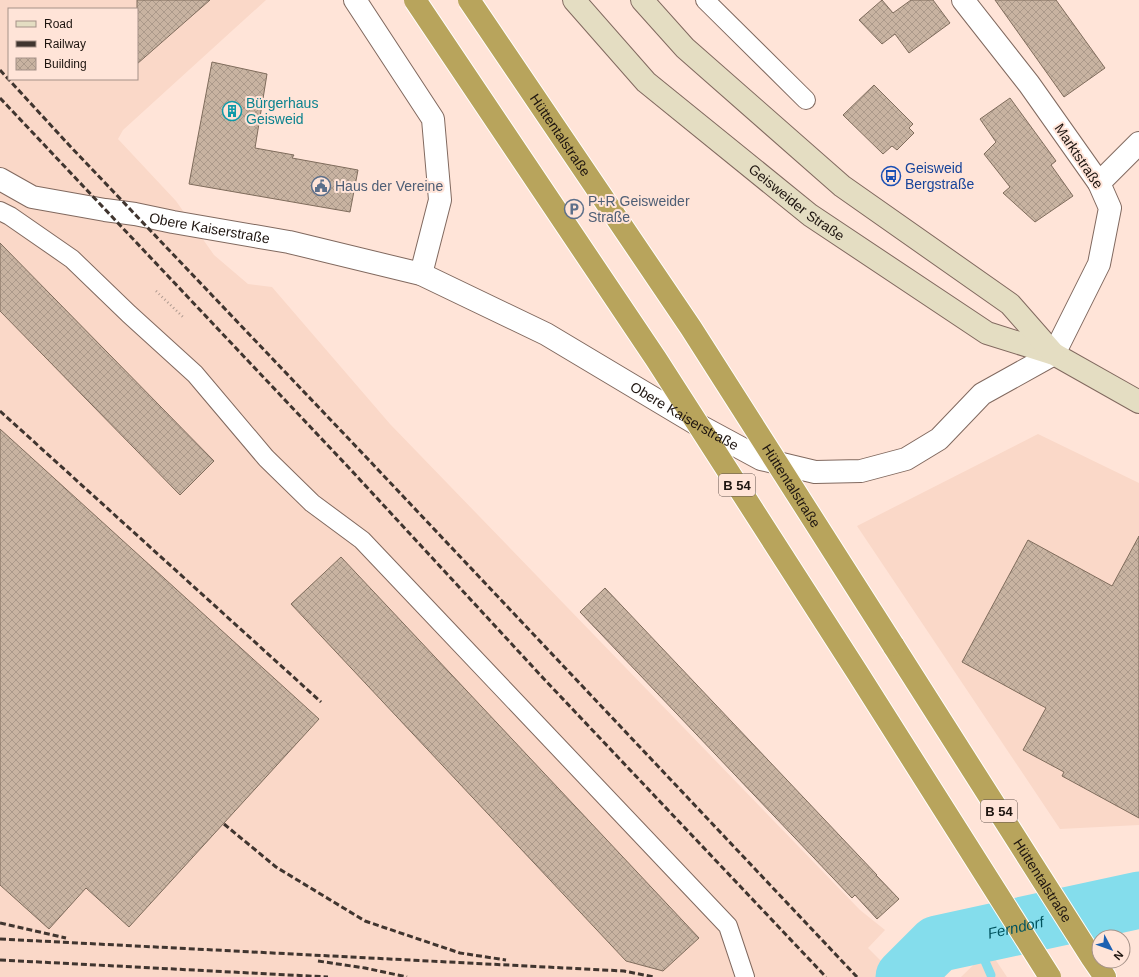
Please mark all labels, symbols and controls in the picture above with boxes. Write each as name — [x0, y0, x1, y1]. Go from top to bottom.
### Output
legend — [8, 8, 138, 80]
text: Road — [44, 17, 73, 31]
text: Railway — [44, 37, 86, 51]
text: Building — [44, 57, 87, 71]
street label: Hüttentalstraße — [527, 91, 594, 179]
place label: Bürgerhaus Geisweid — [246, 95, 318, 127]
building icon: Bürgerhaus Geisweid — [221, 100, 243, 122]
street label: Marktstraße — [1051, 121, 1107, 192]
place label: Geisweid Bergstraße — [905, 160, 974, 192]
street label: Geisweider Straße — [746, 161, 848, 244]
bus stop icon: Geisweid Bergstraße — [880, 165, 902, 187]
public building icon: Haus der Vereine — [310, 175, 332, 197]
place label: Haus der Vereine — [335, 178, 443, 194]
place label: P+R Geisweider Straße — [588, 193, 690, 225]
parking icon: P+R Geisweider Straße — [563, 198, 585, 220]
street label: Obere Kaiserstraße — [148, 209, 271, 247]
street label: Obere Kaiserstraße — [627, 378, 741, 453]
street label: Hüttentalstraße — [759, 441, 824, 531]
road number: B 54 — [719, 474, 755, 496]
road number: B 54 — [981, 800, 1017, 822]
street label: Hüttentalstraße — [1010, 836, 1075, 925]
water label: Ferndorf — [986, 912, 1047, 941]
north arrow — [1091, 929, 1131, 969]
text: N — [1111, 949, 1126, 963]

